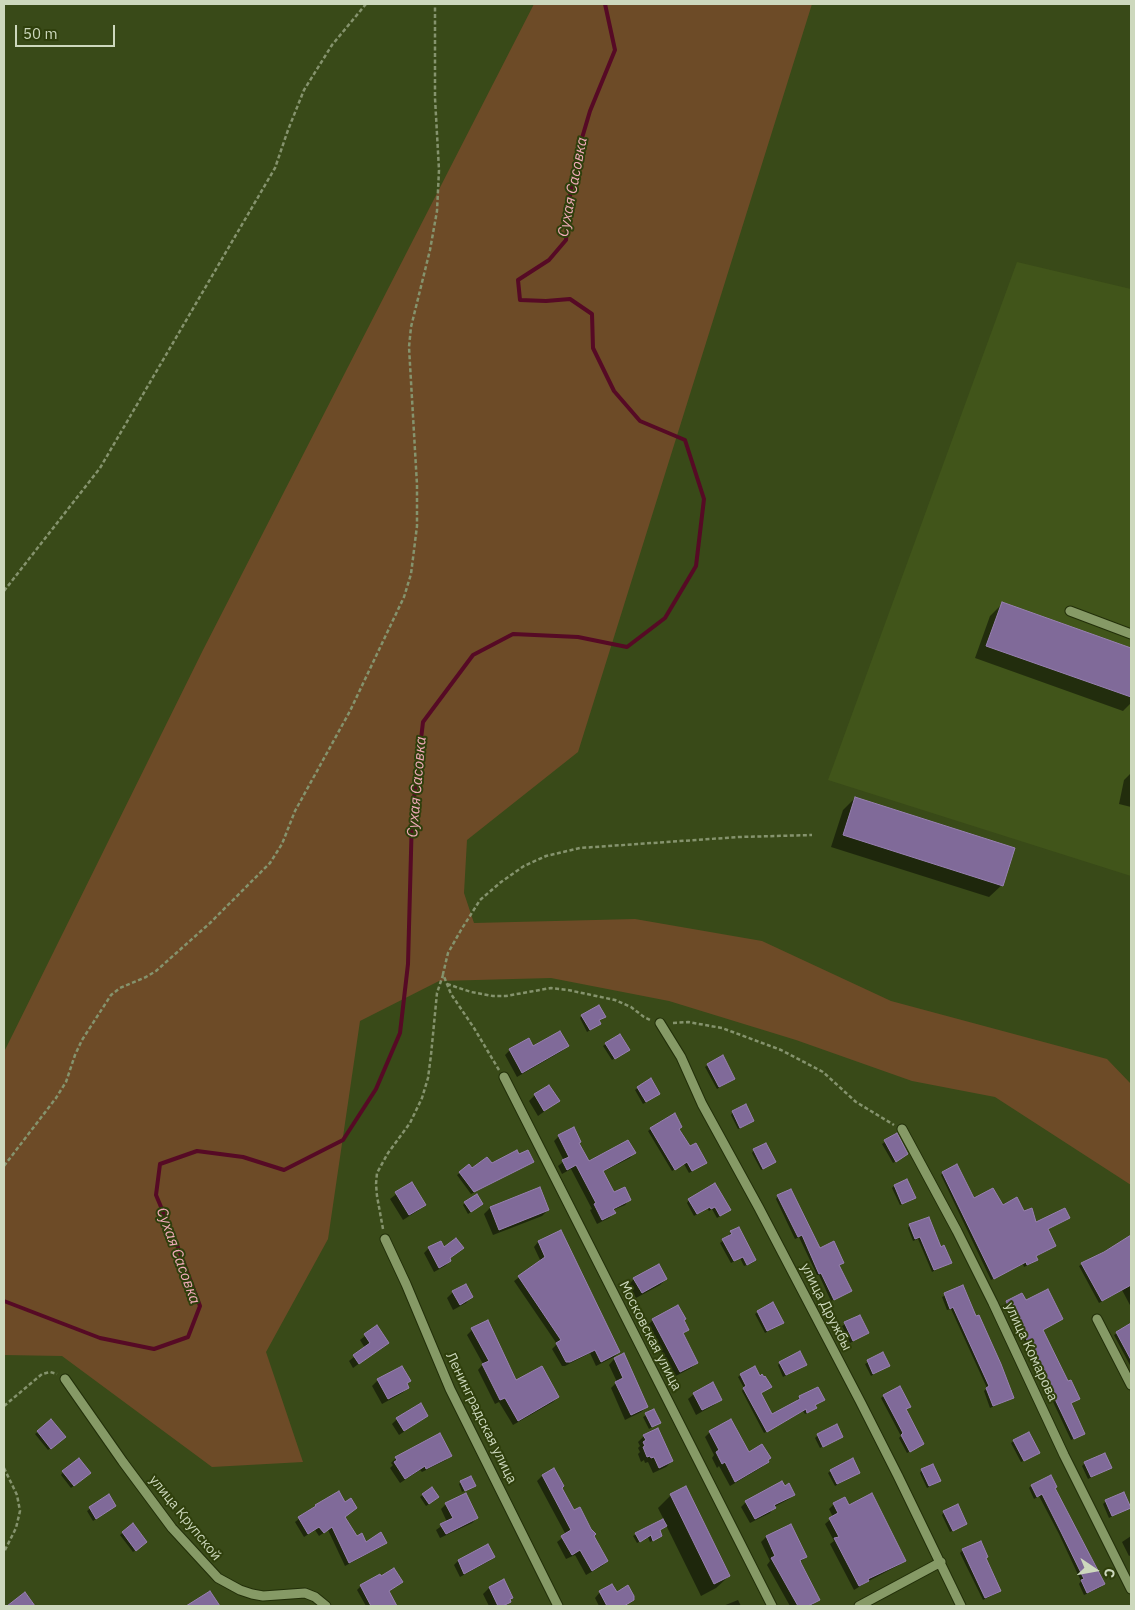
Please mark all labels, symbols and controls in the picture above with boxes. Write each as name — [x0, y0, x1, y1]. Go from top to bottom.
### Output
scale bar — [18, 15, 118, 47]
text: 50 m — [23, 24, 58, 43]
water label: Сухая Сасовка — [554, 136, 592, 238]
water label: Сухая Сасовка — [404, 736, 430, 838]
water label: Сухая Сасовка — [152, 1205, 204, 1307]
street label: улица Дружбы — [797, 1260, 855, 1354]
street label: Московская улица — [615, 1278, 685, 1394]
street label: улица Комарова — [1001, 1300, 1061, 1404]
street label: Ленинградская улица — [442, 1350, 520, 1486]
street label: улица Крупской — [145, 1472, 225, 1564]
north arrow — [1070, 1545, 1120, 1595]
text: С — [1100, 1567, 1119, 1579]

